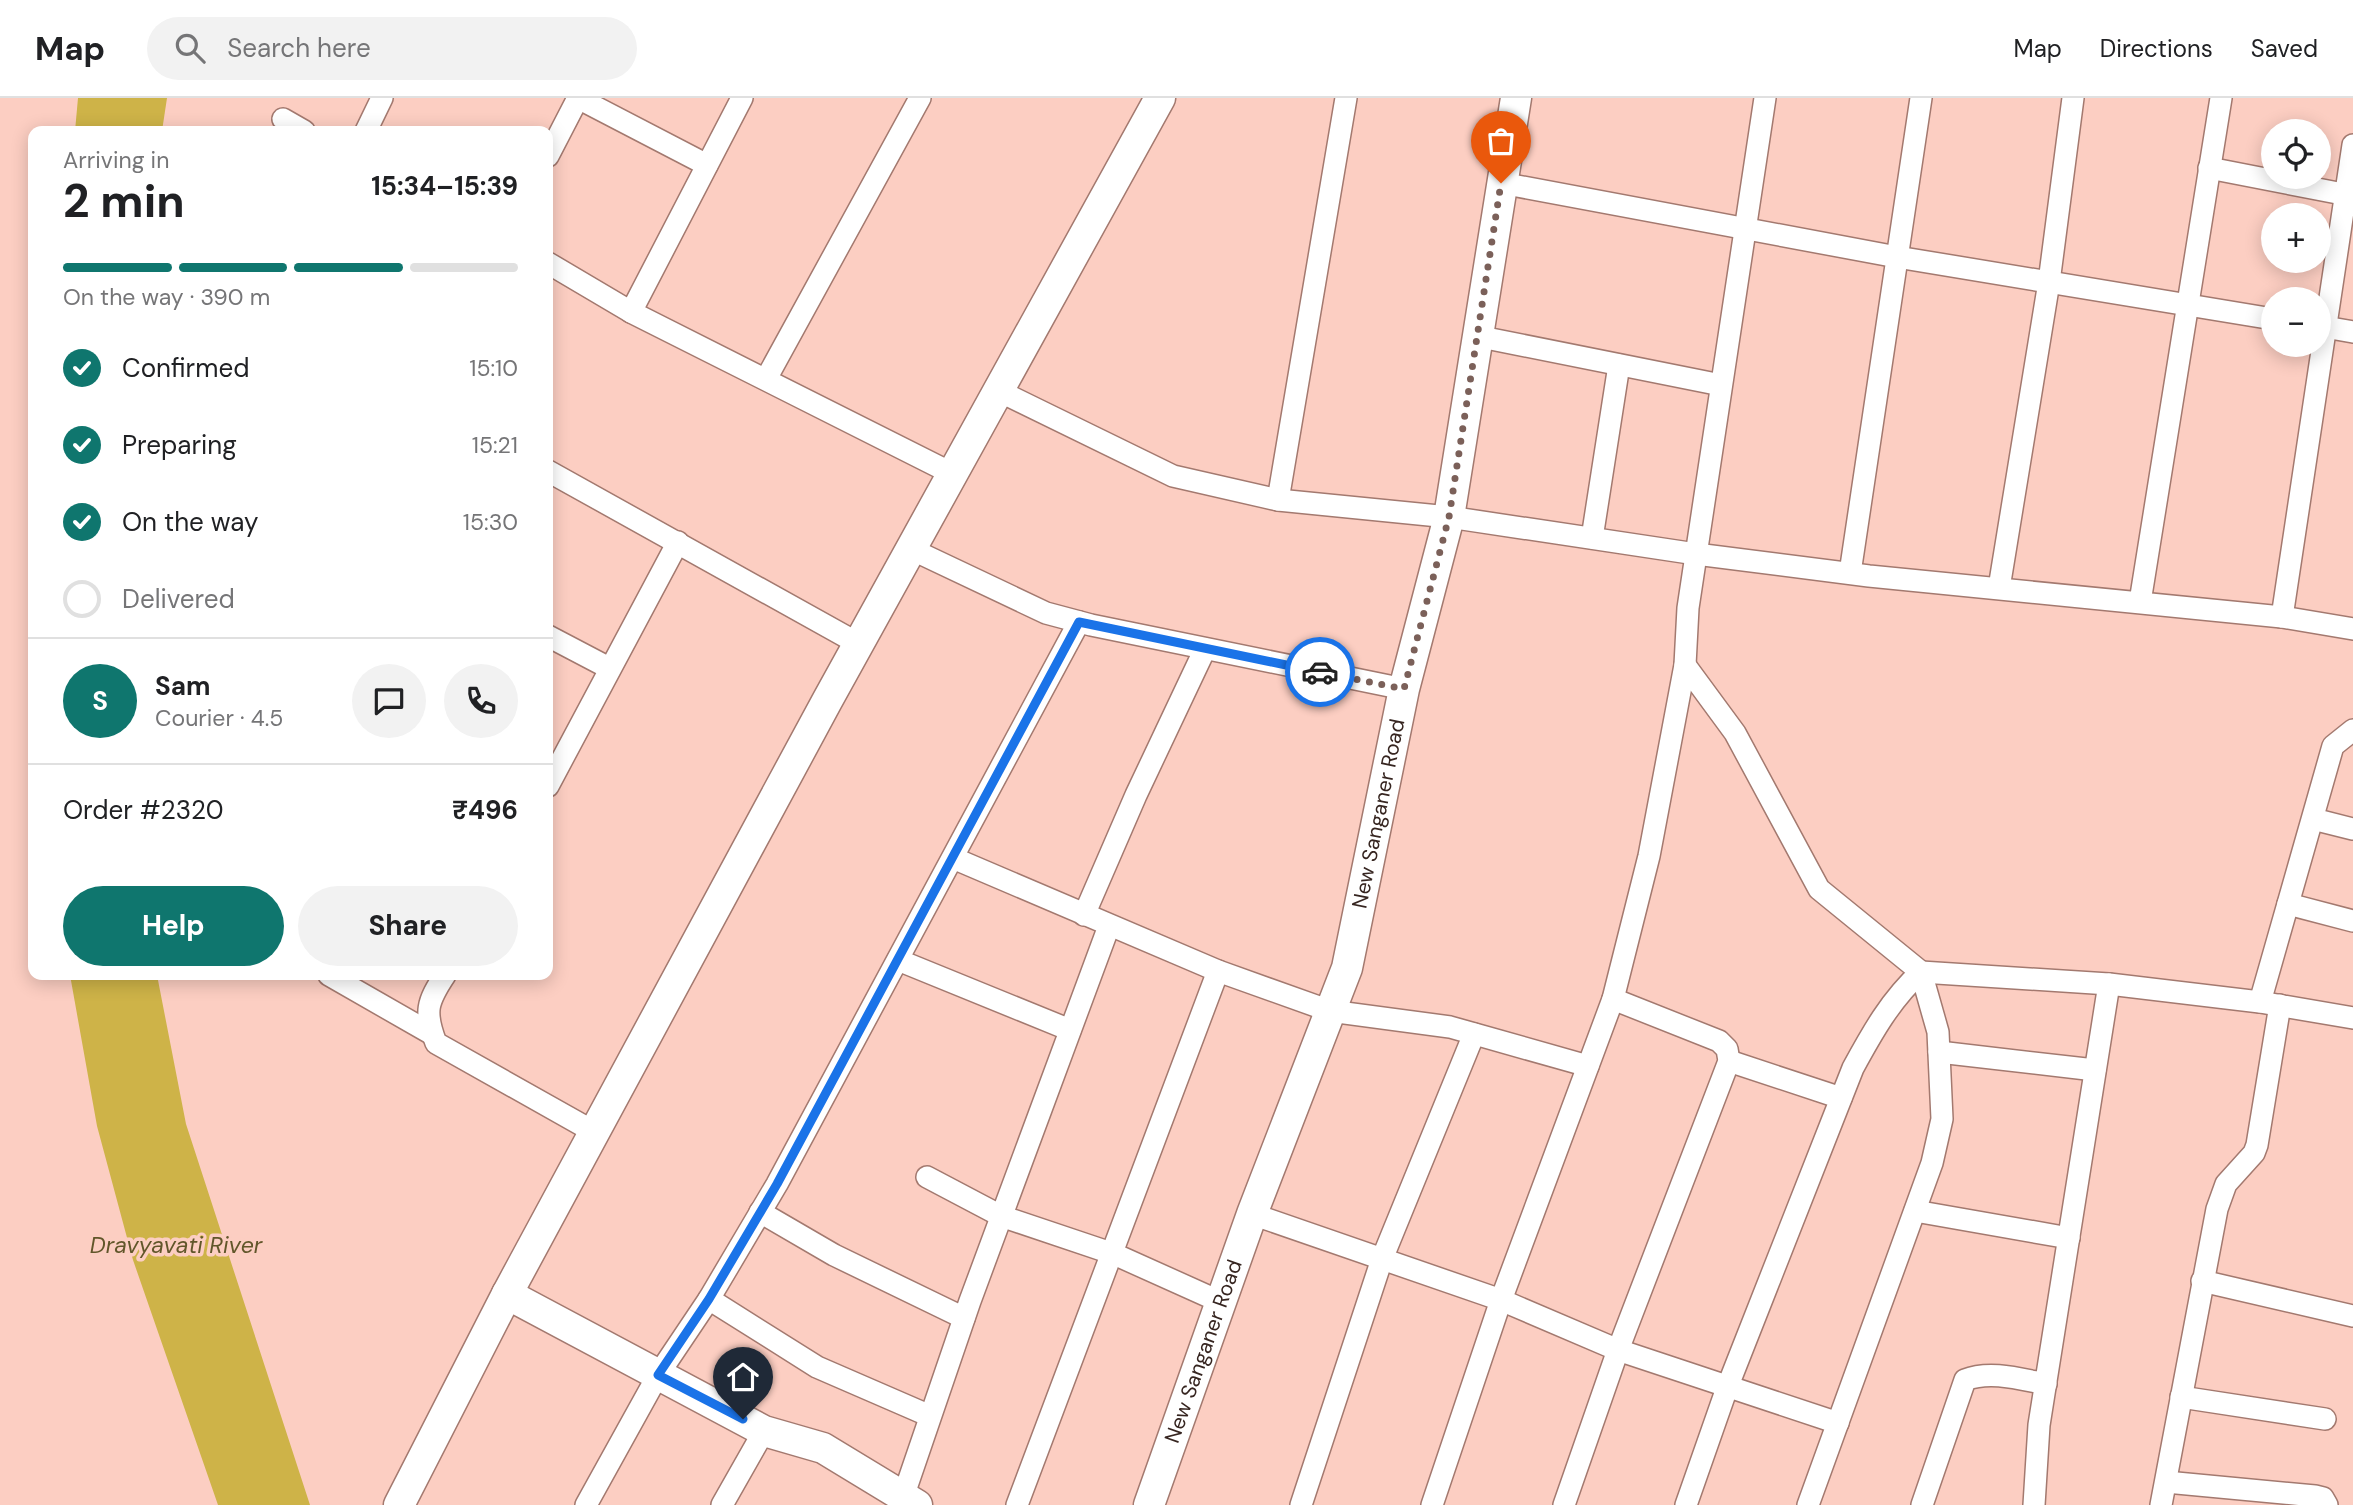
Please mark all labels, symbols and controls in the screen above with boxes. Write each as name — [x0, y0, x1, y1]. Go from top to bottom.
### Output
search box — [147, 17, 637, 80]
text: Map — [35, 27, 105, 70]
icon: search — [171, 29, 209, 67]
text: Search here — [227, 31, 371, 65]
text: Map — [2014, 33, 2062, 64]
text: Directions — [2100, 33, 2213, 64]
text: Saved — [2251, 33, 2318, 64]
pin — [1471, 111, 1531, 183]
map controls — [2261, 119, 2331, 357]
button: locate — [2261, 119, 2331, 189]
icon: bag — [1482, 122, 1520, 160]
text: Arriving in — [63, 145, 169, 175]
text: 15:34–15:39 — [371, 169, 518, 203]
text: 2 min — [63, 171, 185, 231]
button: + — [2261, 203, 2331, 273]
text: On the way · 390 m — [63, 282, 270, 312]
button: − — [2261, 287, 2331, 357]
icon: check — [63, 349, 101, 387]
text: Confirmed — [122, 351, 249, 385]
text: 15:10 — [469, 353, 518, 383]
icon: check — [63, 426, 101, 464]
text: Preparing — [122, 428, 237, 462]
text: 15:21 — [472, 430, 518, 460]
icon: check — [63, 503, 101, 541]
text: On the way — [122, 505, 258, 539]
text: 15:30 — [463, 507, 518, 537]
text: Delivered — [122, 582, 235, 616]
courier — [1285, 637, 1355, 707]
icon: car — [1301, 653, 1339, 691]
button: chat — [352, 664, 426, 738]
button: phone — [444, 664, 518, 738]
text: Sam — [155, 669, 210, 703]
text: S — [92, 684, 108, 718]
text: Courier · 4.5 — [155, 703, 283, 733]
street label: New Sanganer Road — [1346, 716, 1412, 911]
text: Order #2320 — [63, 793, 224, 827]
text: ₹496 — [452, 793, 518, 827]
button: Help — [63, 886, 284, 966]
button: Share — [298, 886, 518, 966]
water label: Dravyavati River — [90, 1230, 264, 1260]
street label: New Sanganer Road — [1158, 1256, 1249, 1447]
pin — [713, 1347, 773, 1419]
icon: home — [724, 1358, 762, 1396]

